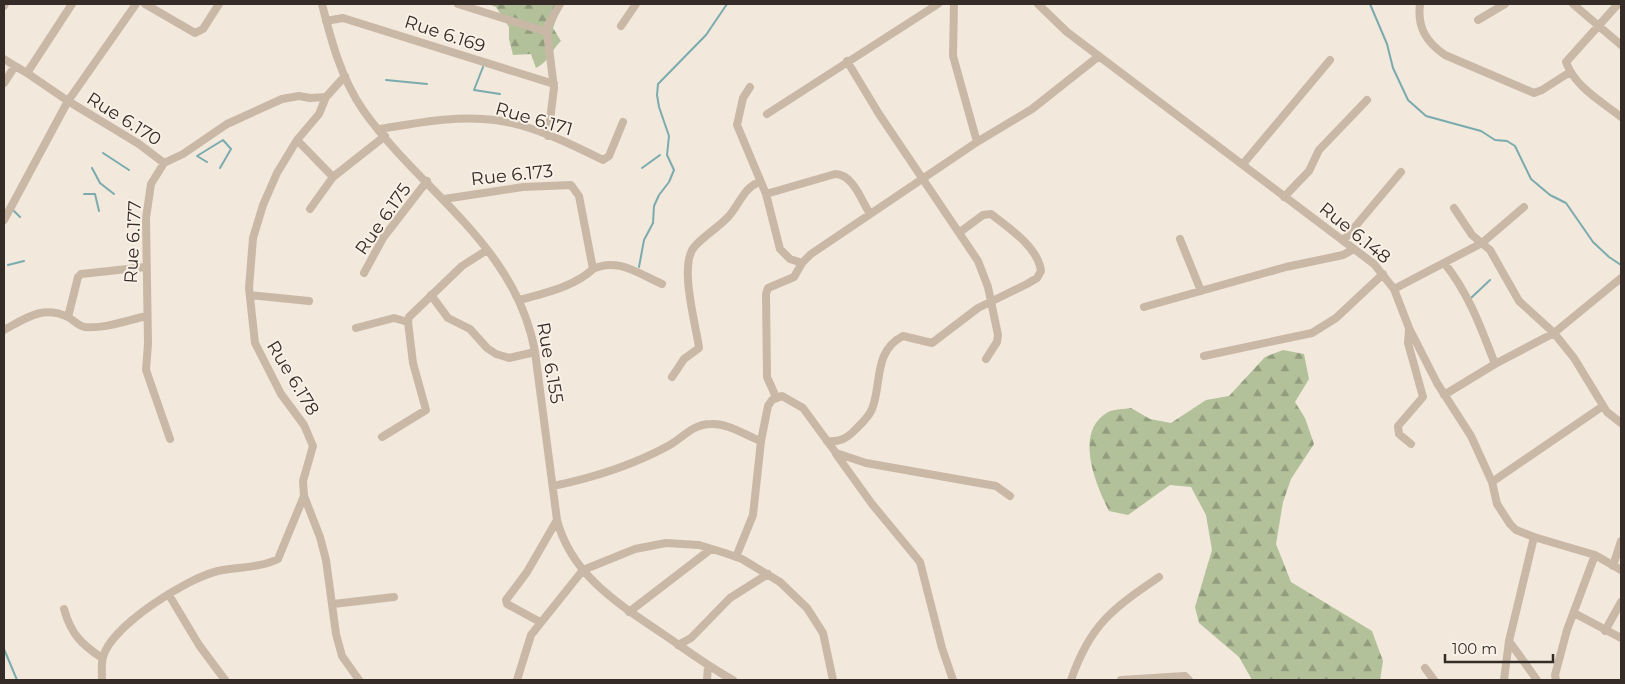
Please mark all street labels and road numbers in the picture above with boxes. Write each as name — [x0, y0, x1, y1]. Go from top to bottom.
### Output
street label: Rue 6.169 — [402, 11, 488, 57]
street label: Rue 6.170 — [83, 87, 165, 151]
street label: Rue 6.171 — [493, 98, 575, 140]
street label: Rue 6.173 — [470, 160, 554, 190]
street label: Rue 6.175 — [350, 179, 416, 259]
street label: Rue 6.148 — [1315, 198, 1395, 268]
street label: Rue 6.177 — [120, 200, 146, 284]
street label: Rue 6.155 — [532, 321, 568, 405]
street label: Rue 6.178 — [262, 336, 324, 420]

